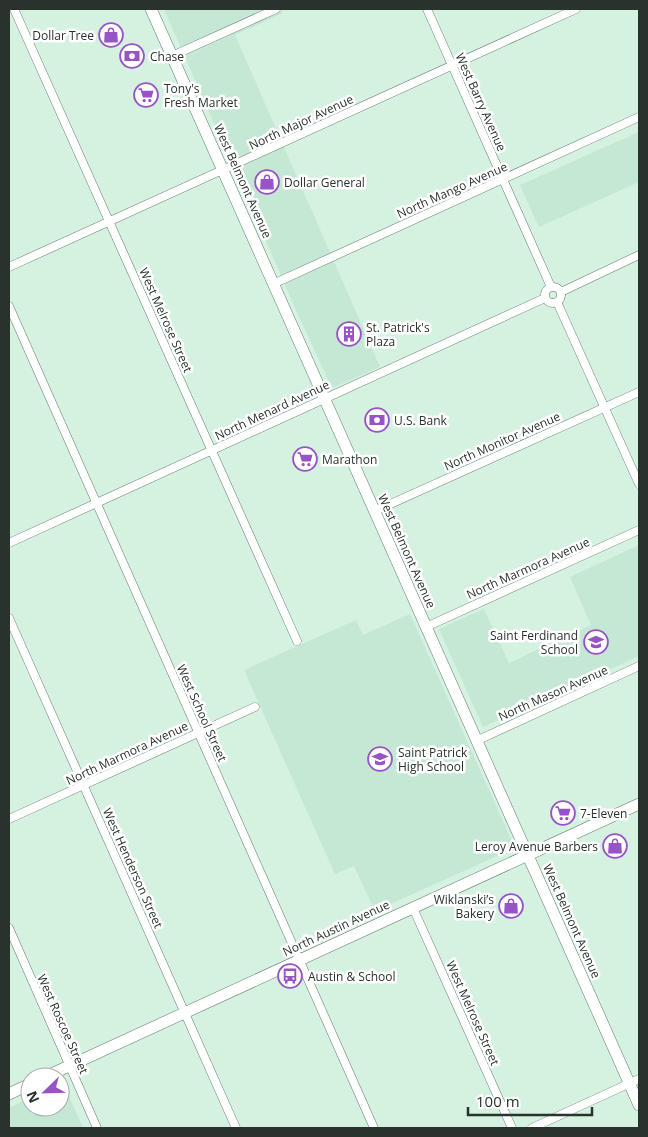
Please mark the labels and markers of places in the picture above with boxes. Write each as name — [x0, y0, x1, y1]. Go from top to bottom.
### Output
shop icon: Dollar Tree — [98, 22, 124, 48]
place label: Dollar Tree — [32, 27, 94, 44]
bank icon: Chase — [119, 43, 145, 69]
place label: Chase — [150, 48, 184, 65]
place label: Tony's Fresh Market — [164, 80, 238, 111]
supermarket icon: Tony's Fresh Market — [133, 82, 159, 108]
shop icon: Dollar General — [254, 169, 280, 195]
place label: Dollar General — [284, 174, 365, 191]
place label: St. Patrick's Plaza — [366, 319, 430, 350]
building icon: St. Patrick's Plaza — [336, 321, 362, 347]
bank icon: U.S. Bank — [364, 407, 390, 433]
place label: U.S. Bank — [394, 412, 448, 429]
supermarket icon: Marathon — [292, 446, 318, 472]
place label: Marathon — [322, 451, 377, 468]
place label: Saint Ferdinand School — [490, 627, 578, 658]
school or university icon: Saint Ferdinand School — [583, 629, 609, 655]
place label: Saint Patrick High School — [398, 744, 468, 775]
school or university icon: Saint Patrick High School — [367, 746, 393, 772]
supermarket icon: 7-Eleven — [550, 800, 576, 826]
place label: 7-Eleven — [580, 805, 627, 822]
shop icon: Leroy Avenue Barbers — [602, 833, 628, 859]
place label: Leroy Avenue Barbers — [475, 838, 598, 855]
place label: Wiklanski’s Bakery — [434, 891, 495, 922]
shop icon: Wiklanski’s Bakery — [498, 893, 524, 919]
bus stop icon: Austin & School — [277, 963, 303, 989]
place label: Austin & School — [308, 968, 395, 985]

